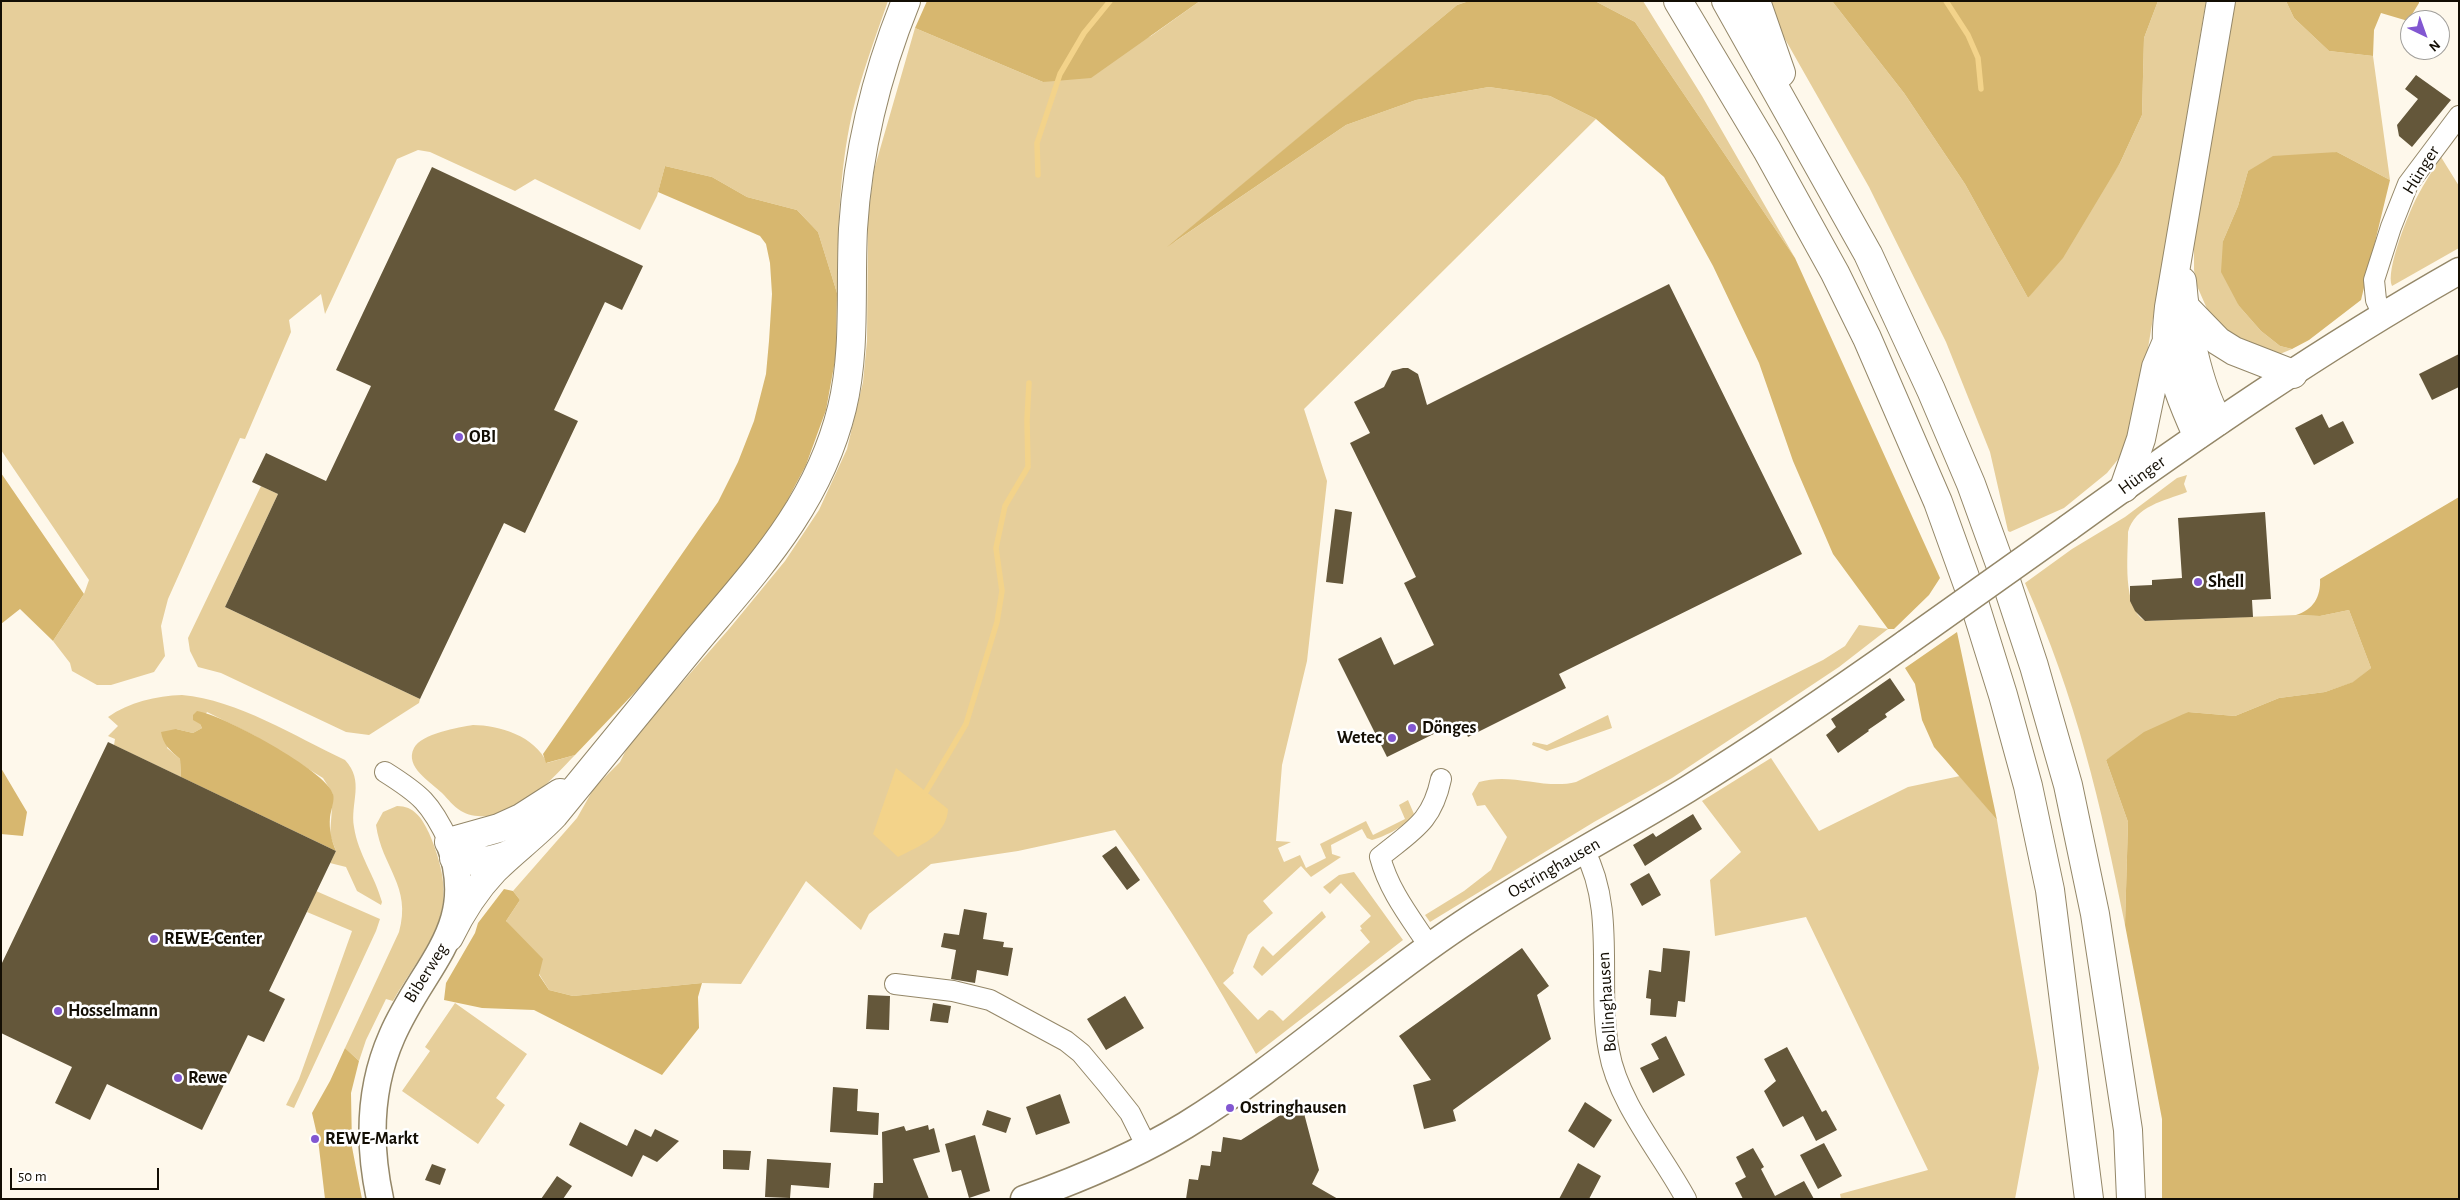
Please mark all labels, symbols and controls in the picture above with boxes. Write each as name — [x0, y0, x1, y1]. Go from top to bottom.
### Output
north arrow — [2400, 10, 2450, 60]
text: N — [2426, 37, 2443, 54]
street label: Hünger — [2398, 142, 2444, 198]
place label: OBI — [469, 426, 496, 448]
marker: OBI — [453, 431, 465, 443]
street label: Hünger — [2114, 451, 2170, 499]
place label: Shell — [2208, 571, 2244, 593]
marker: Shell — [2192, 576, 2204, 588]
place label: Dönges — [1422, 717, 1476, 739]
marker: Dönges — [1406, 722, 1418, 734]
place label: Wetec — [1337, 727, 1382, 749]
marker: Wetec — [1386, 732, 1398, 744]
street label: Ostringhausen — [1504, 833, 1604, 903]
place label: REWE-Center — [164, 928, 262, 950]
marker: REWE-Center — [148, 933, 160, 945]
street label: Biberweg — [399, 939, 453, 1007]
street label: Bollinghausen — [1593, 951, 1621, 1053]
place label: Hosselmann — [68, 1000, 158, 1022]
marker: Hosselmann — [52, 1005, 64, 1017]
place label: Rewe — [188, 1067, 227, 1089]
marker: Rewe — [172, 1072, 184, 1084]
place label: Ostringhausen — [1240, 1097, 1347, 1119]
marker: Ostringhausen — [1224, 1102, 1236, 1114]
place label: REWE-Markt — [325, 1128, 418, 1150]
marker: REWE-Markt — [309, 1133, 321, 1145]
scale bar — [12, 1158, 161, 1190]
text: 50 m — [18, 1169, 47, 1184]

